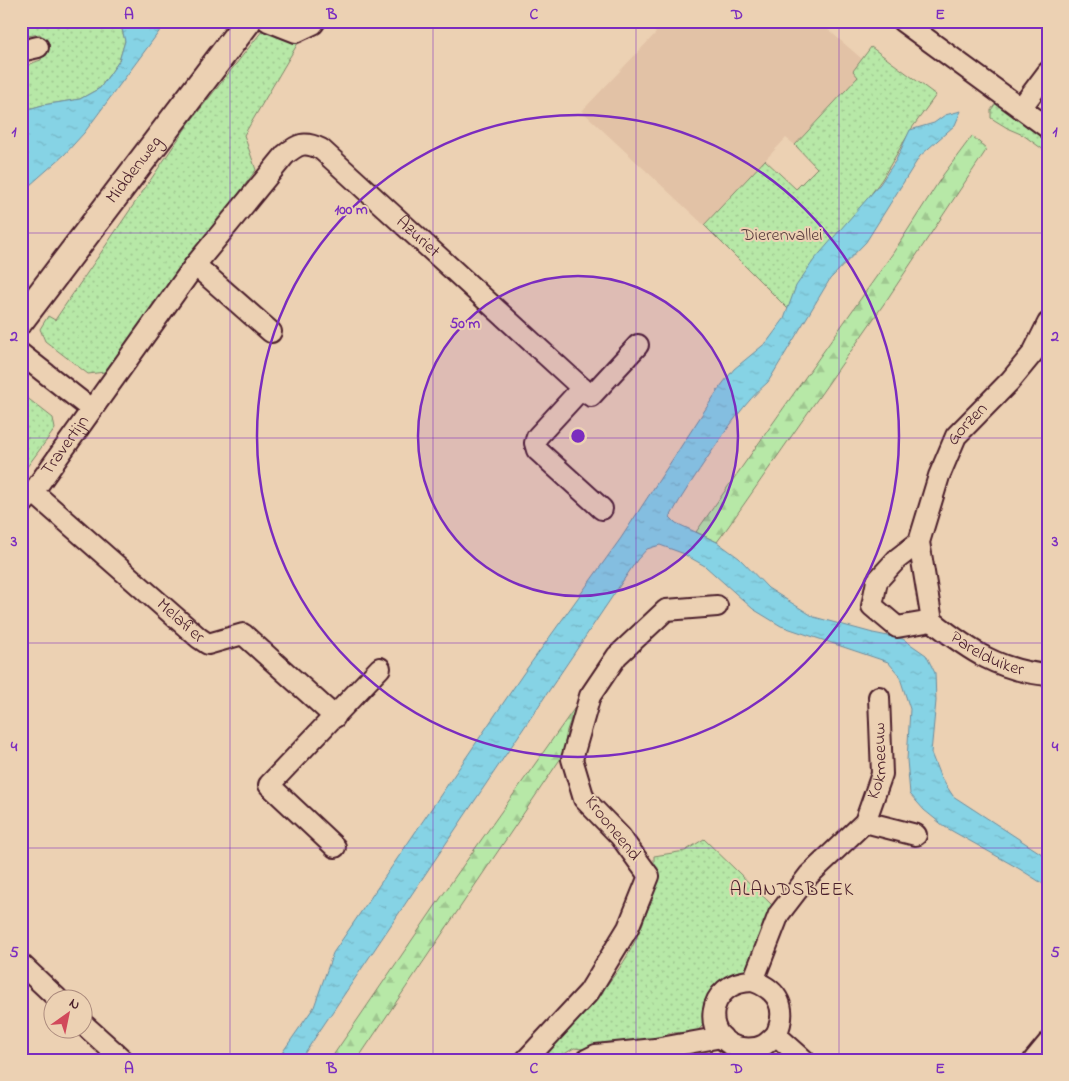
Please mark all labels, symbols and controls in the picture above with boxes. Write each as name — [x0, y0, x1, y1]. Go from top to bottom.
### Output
text: A — [124, 3, 134, 27]
text: B — [326, 3, 338, 27]
text: C — [530, 3, 539, 27]
text: D — [730, 3, 743, 27]
text: E — [935, 3, 945, 27]
text: 1 — [11, 120, 17, 144]
text: 1 — [1052, 120, 1058, 144]
street label: Middenweg — [100, 131, 170, 210]
text: 100 m — [334, 199, 368, 221]
street label: Azuriet — [390, 210, 445, 264]
park label: Dierenvallei — [740, 223, 823, 249]
text: 50 m — [450, 313, 481, 335]
text: 2 — [9, 325, 18, 349]
text: 2 — [1050, 325, 1059, 349]
street label: Gorzen — [940, 397, 995, 449]
street label: Travertijn — [35, 410, 96, 481]
centre of rings — [569, 427, 587, 445]
text: 3 — [10, 530, 18, 554]
text: 3 — [1051, 530, 1059, 554]
street label: Melafier — [150, 593, 209, 651]
street label: Parelduiker — [944, 625, 1027, 684]
street label: Kokmeeuw — [861, 722, 895, 803]
text: 4 — [10, 735, 18, 759]
text: 4 — [1051, 735, 1059, 759]
street label: Krooneend — [578, 791, 646, 867]
district label: ALANDSBEEK — [730, 877, 854, 904]
text: 5 — [9, 941, 19, 965]
text: 5 — [1050, 941, 1060, 965]
north arrow — [42, 988, 92, 1038]
text: N — [65, 993, 84, 1016]
text: A — [124, 1057, 134, 1081]
text: B — [326, 1057, 338, 1081]
text: C — [530, 1057, 539, 1081]
text: D — [730, 1057, 743, 1081]
text: E — [935, 1057, 945, 1081]

